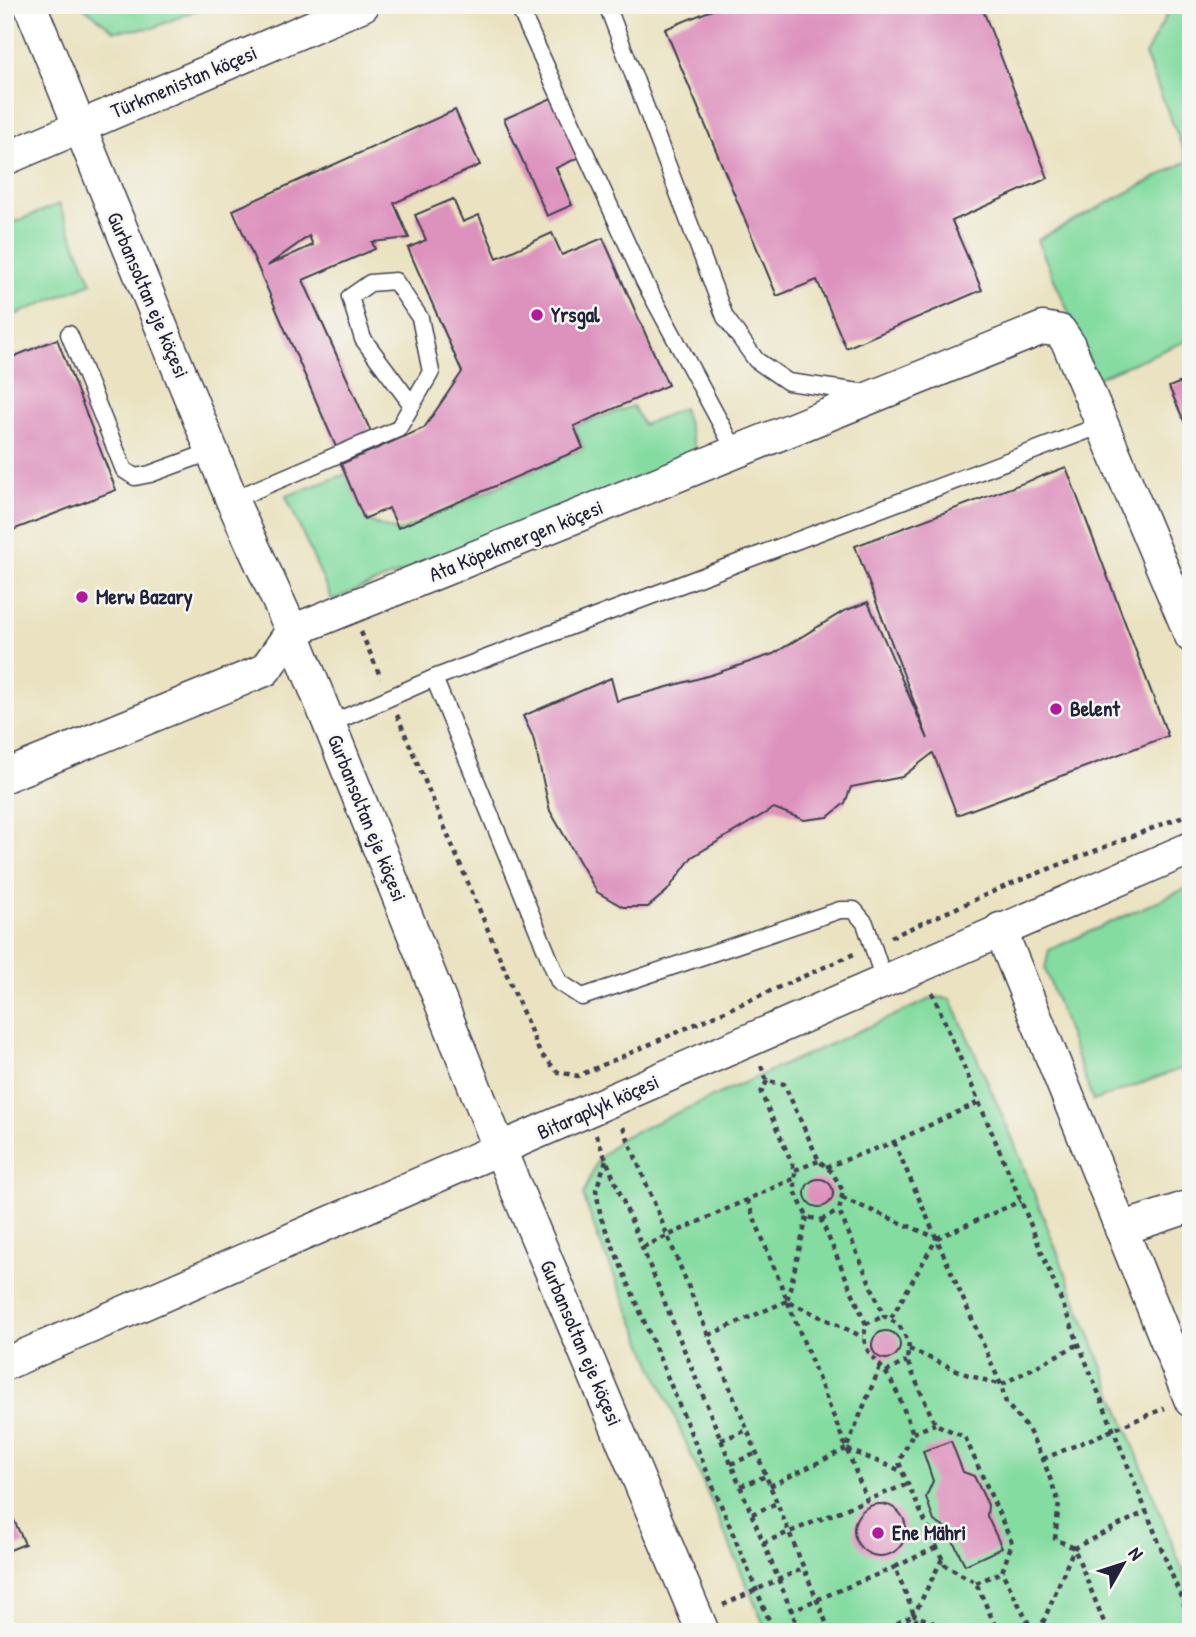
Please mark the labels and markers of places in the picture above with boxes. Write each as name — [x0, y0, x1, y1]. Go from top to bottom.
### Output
place label: Yrsgal — [551, 300, 600, 330]
marker: Yrsgal — [529, 307, 545, 323]
place label: Merw Bazary — [96, 582, 193, 612]
marker: Merw Bazary — [74, 589, 90, 605]
place label: Belent — [1070, 694, 1120, 723]
marker: Belent — [1048, 701, 1064, 717]
place label: Ene Mähri — [892, 1518, 966, 1547]
marker: Ene Mähri — [870, 1525, 886, 1541]

